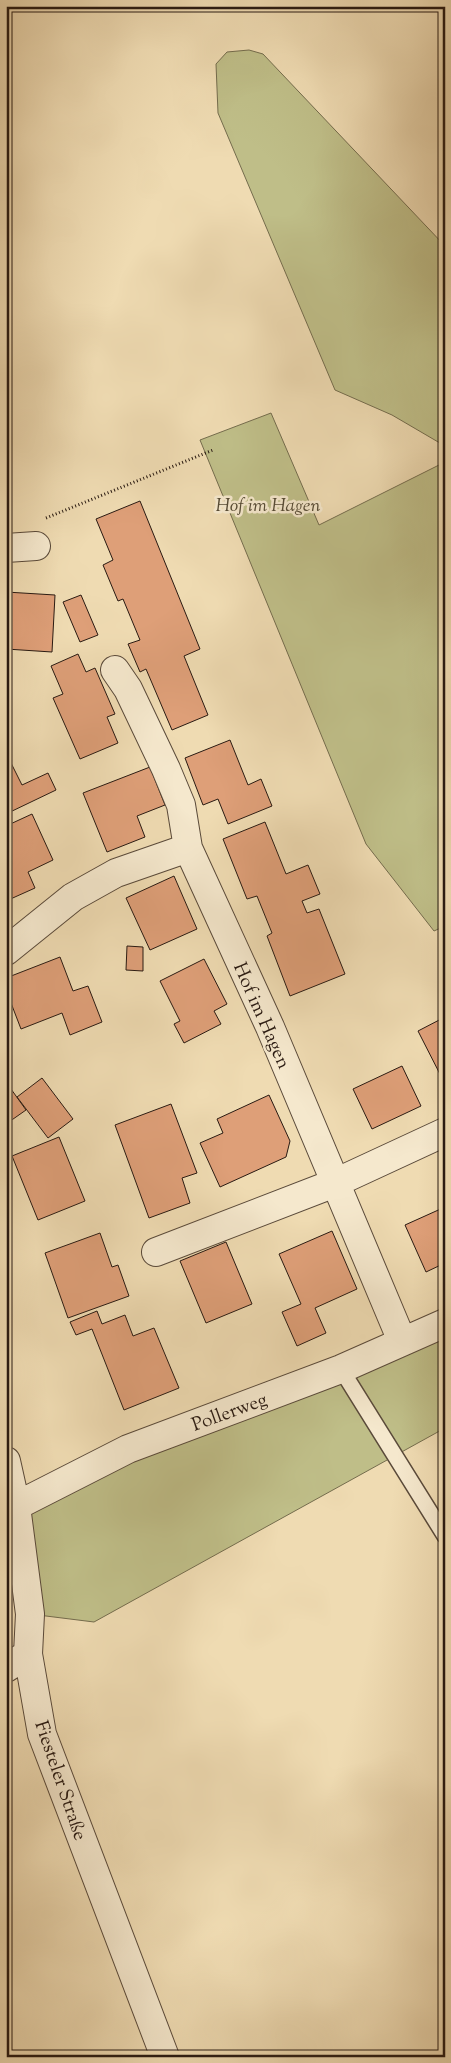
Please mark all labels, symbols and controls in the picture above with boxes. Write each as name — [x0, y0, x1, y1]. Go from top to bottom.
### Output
park label: Hof im Hagen — [216, 493, 320, 520]
street label: Hof im Hagen — [225, 958, 296, 1074]
street label: Pollerweg — [188, 1387, 271, 1439]
street label: Fiesteler Straße — [27, 1717, 93, 1844]

